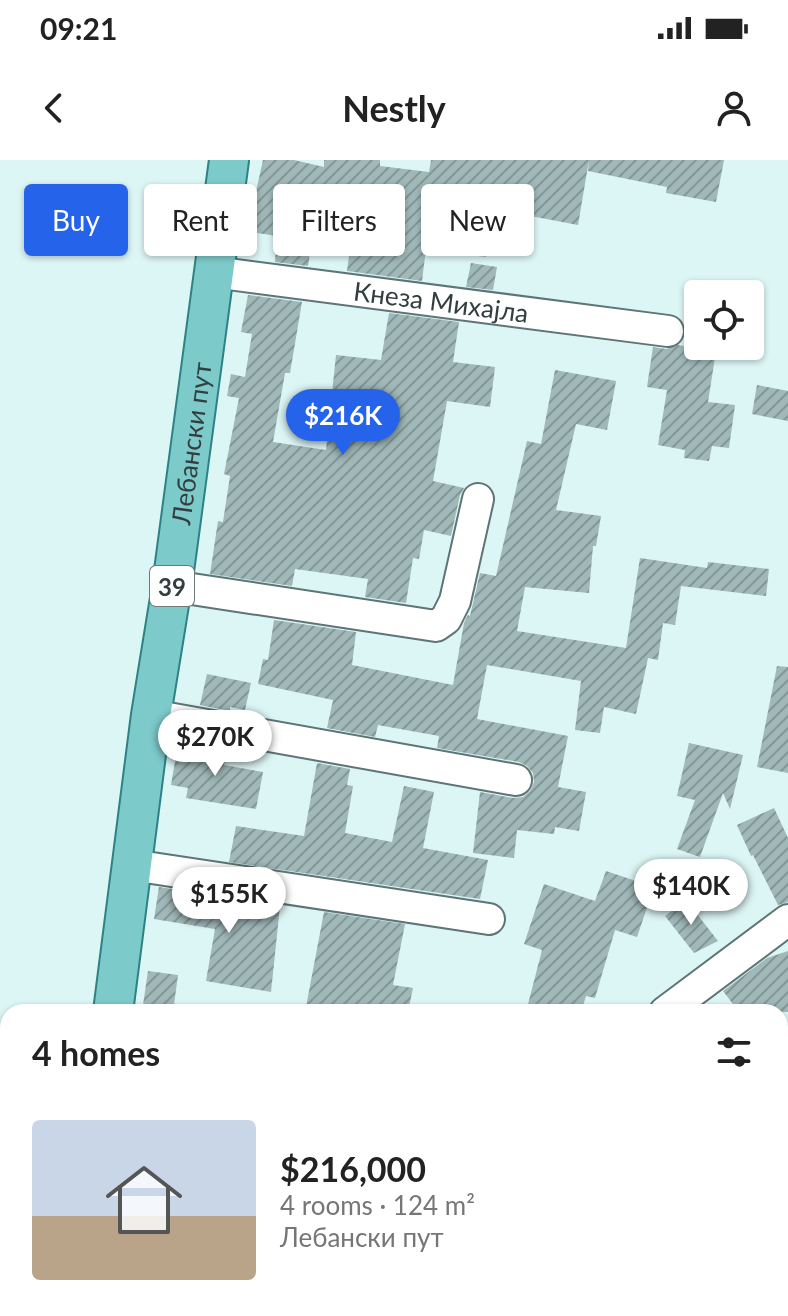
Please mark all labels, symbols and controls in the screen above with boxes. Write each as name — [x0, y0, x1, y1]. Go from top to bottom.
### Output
text: 09:21 — [40, 10, 117, 46]
icon: back — [32, 86, 76, 130]
text: Nestly — [342, 86, 446, 130]
icon: person — [712, 86, 756, 130]
chip: Buy — [24, 184, 128, 256]
chip: Rent — [144, 184, 257, 256]
chip: Filters — [273, 184, 405, 256]
chip: New — [421, 184, 534, 256]
street label: Кнеза Михајла — [352, 274, 530, 329]
map controls — [684, 280, 764, 360]
button: locate — [684, 280, 764, 360]
street label: Лебански пут — [164, 360, 218, 528]
pin: $216K — [287, 389, 399, 457]
text: $216K — [304, 399, 382, 431]
road number: 39 — [150, 566, 194, 606]
pin: $270K — [159, 710, 271, 778]
text: $270K — [176, 720, 254, 752]
pin: $140K — [635, 859, 747, 927]
pin: $155K — [173, 867, 285, 935]
text: $140K — [652, 869, 730, 901]
text: $155K — [190, 877, 268, 909]
icon: filters — [712, 1030, 756, 1074]
text: 4 homes — [32, 1032, 160, 1073]
text: $216,000 — [280, 1148, 426, 1189]
icon: home — [96, 1152, 192, 1248]
text: 4 rooms · 124 m² — [280, 1189, 475, 1221]
text: Лебански пут — [280, 1221, 444, 1253]

